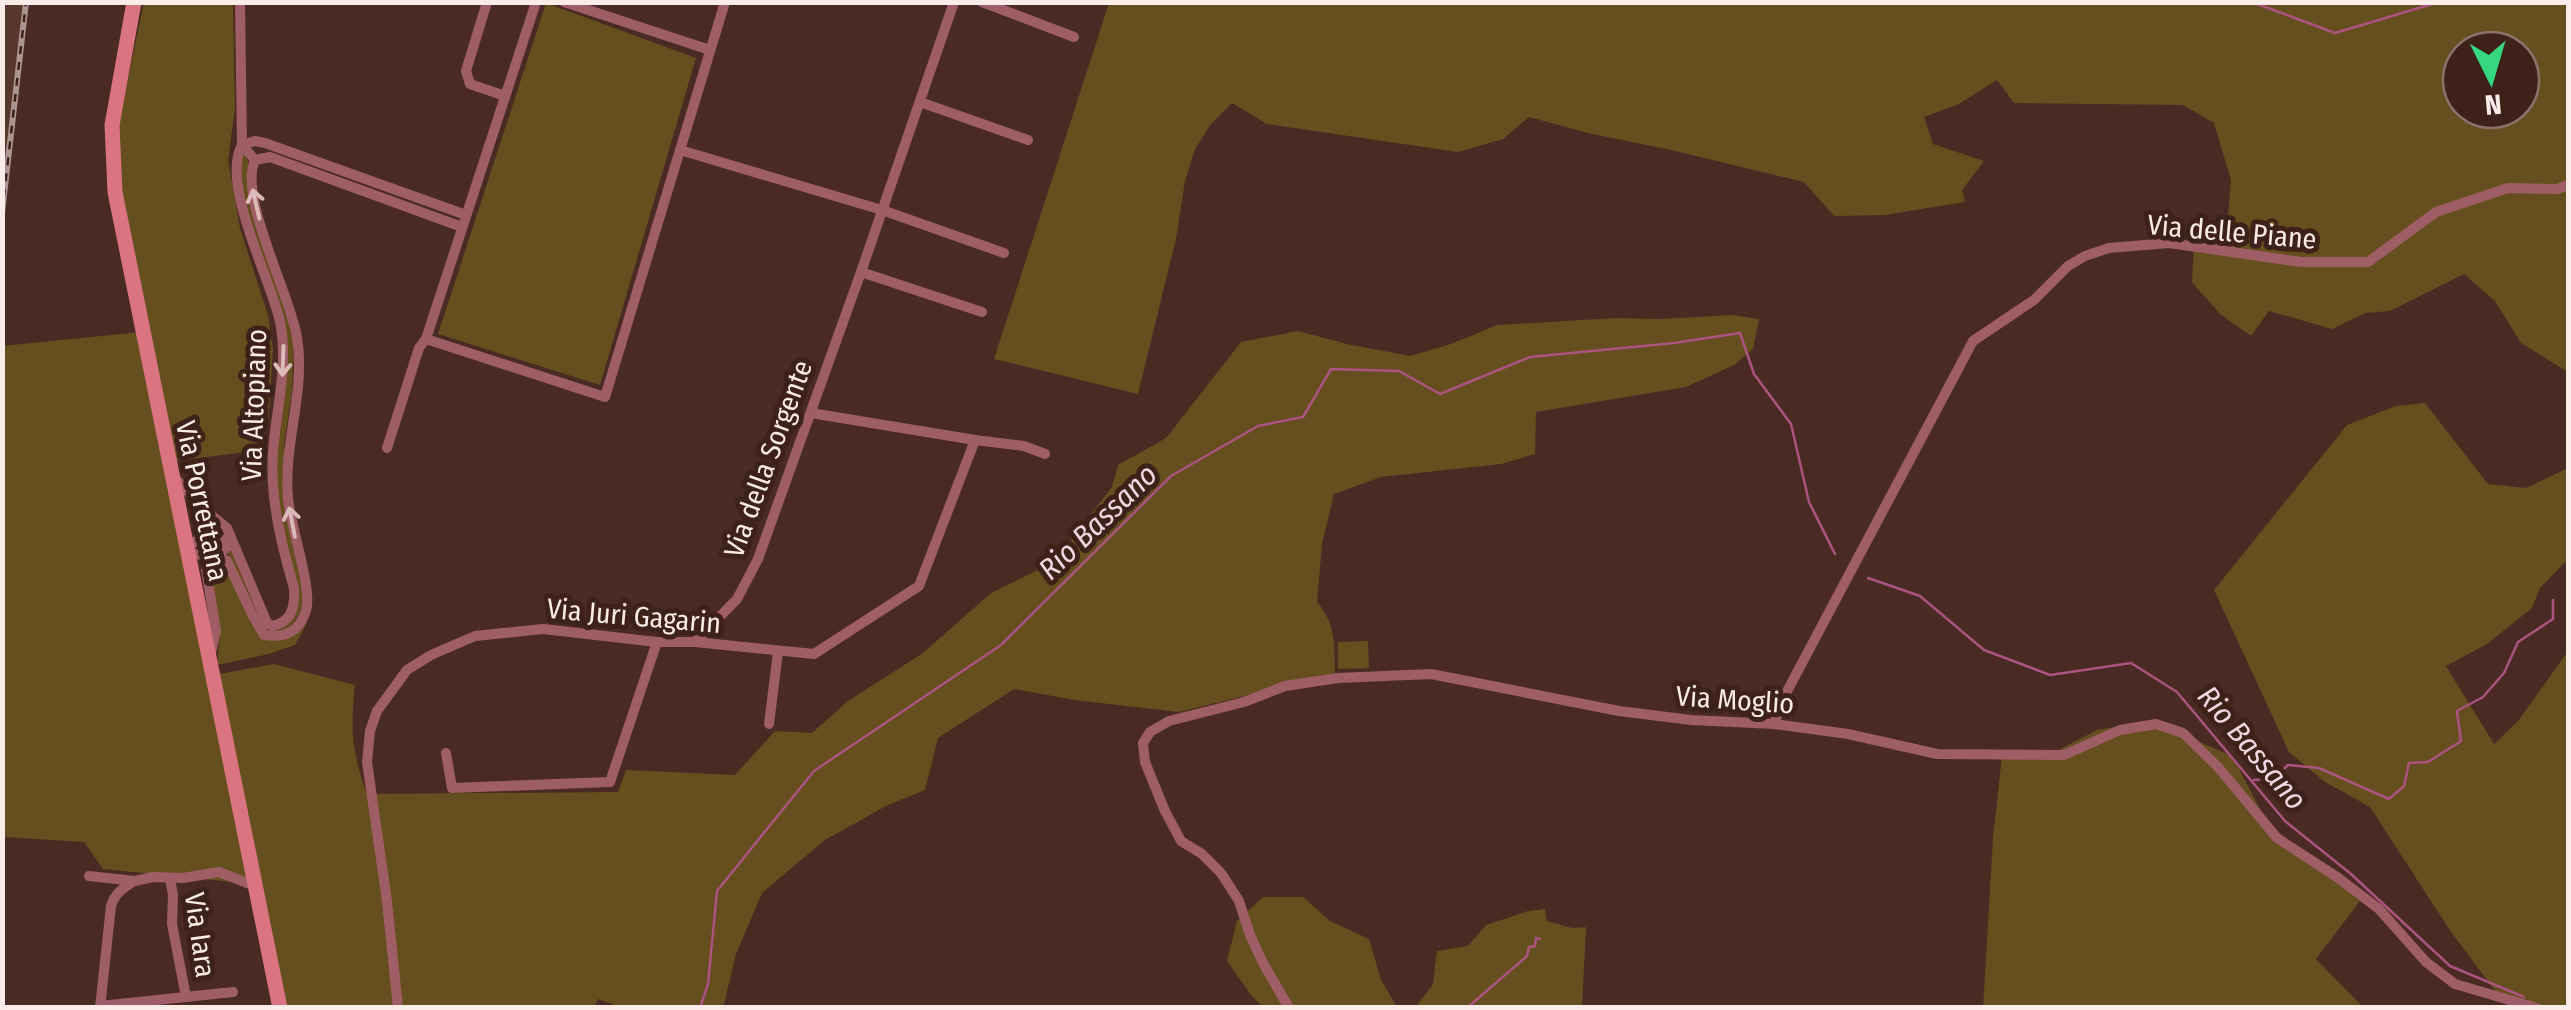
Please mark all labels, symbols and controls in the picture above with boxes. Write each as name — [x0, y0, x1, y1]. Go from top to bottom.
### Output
north arrow — [2441, 30, 2541, 130]
text: N — [2483, 87, 2503, 122]
one-way arrow — [246, 189, 264, 221]
street label: Via delle Piane — [2146, 208, 2318, 256]
street label: Via Altopiano — [235, 328, 273, 482]
one-way arrow — [273, 344, 292, 376]
street label: Via della Sorgente — [717, 356, 819, 562]
street label: Via Porrettana — [169, 418, 235, 584]
water label: Rio Bassano — [1031, 457, 1165, 587]
one-way arrow — [281, 506, 300, 538]
street label: Via Juri Gagarin — [546, 592, 722, 640]
street label: Via Moglio — [1675, 679, 1795, 721]
water label: Rio Bassano — [2190, 679, 2314, 817]
street label: Via Iara — [178, 890, 222, 980]

